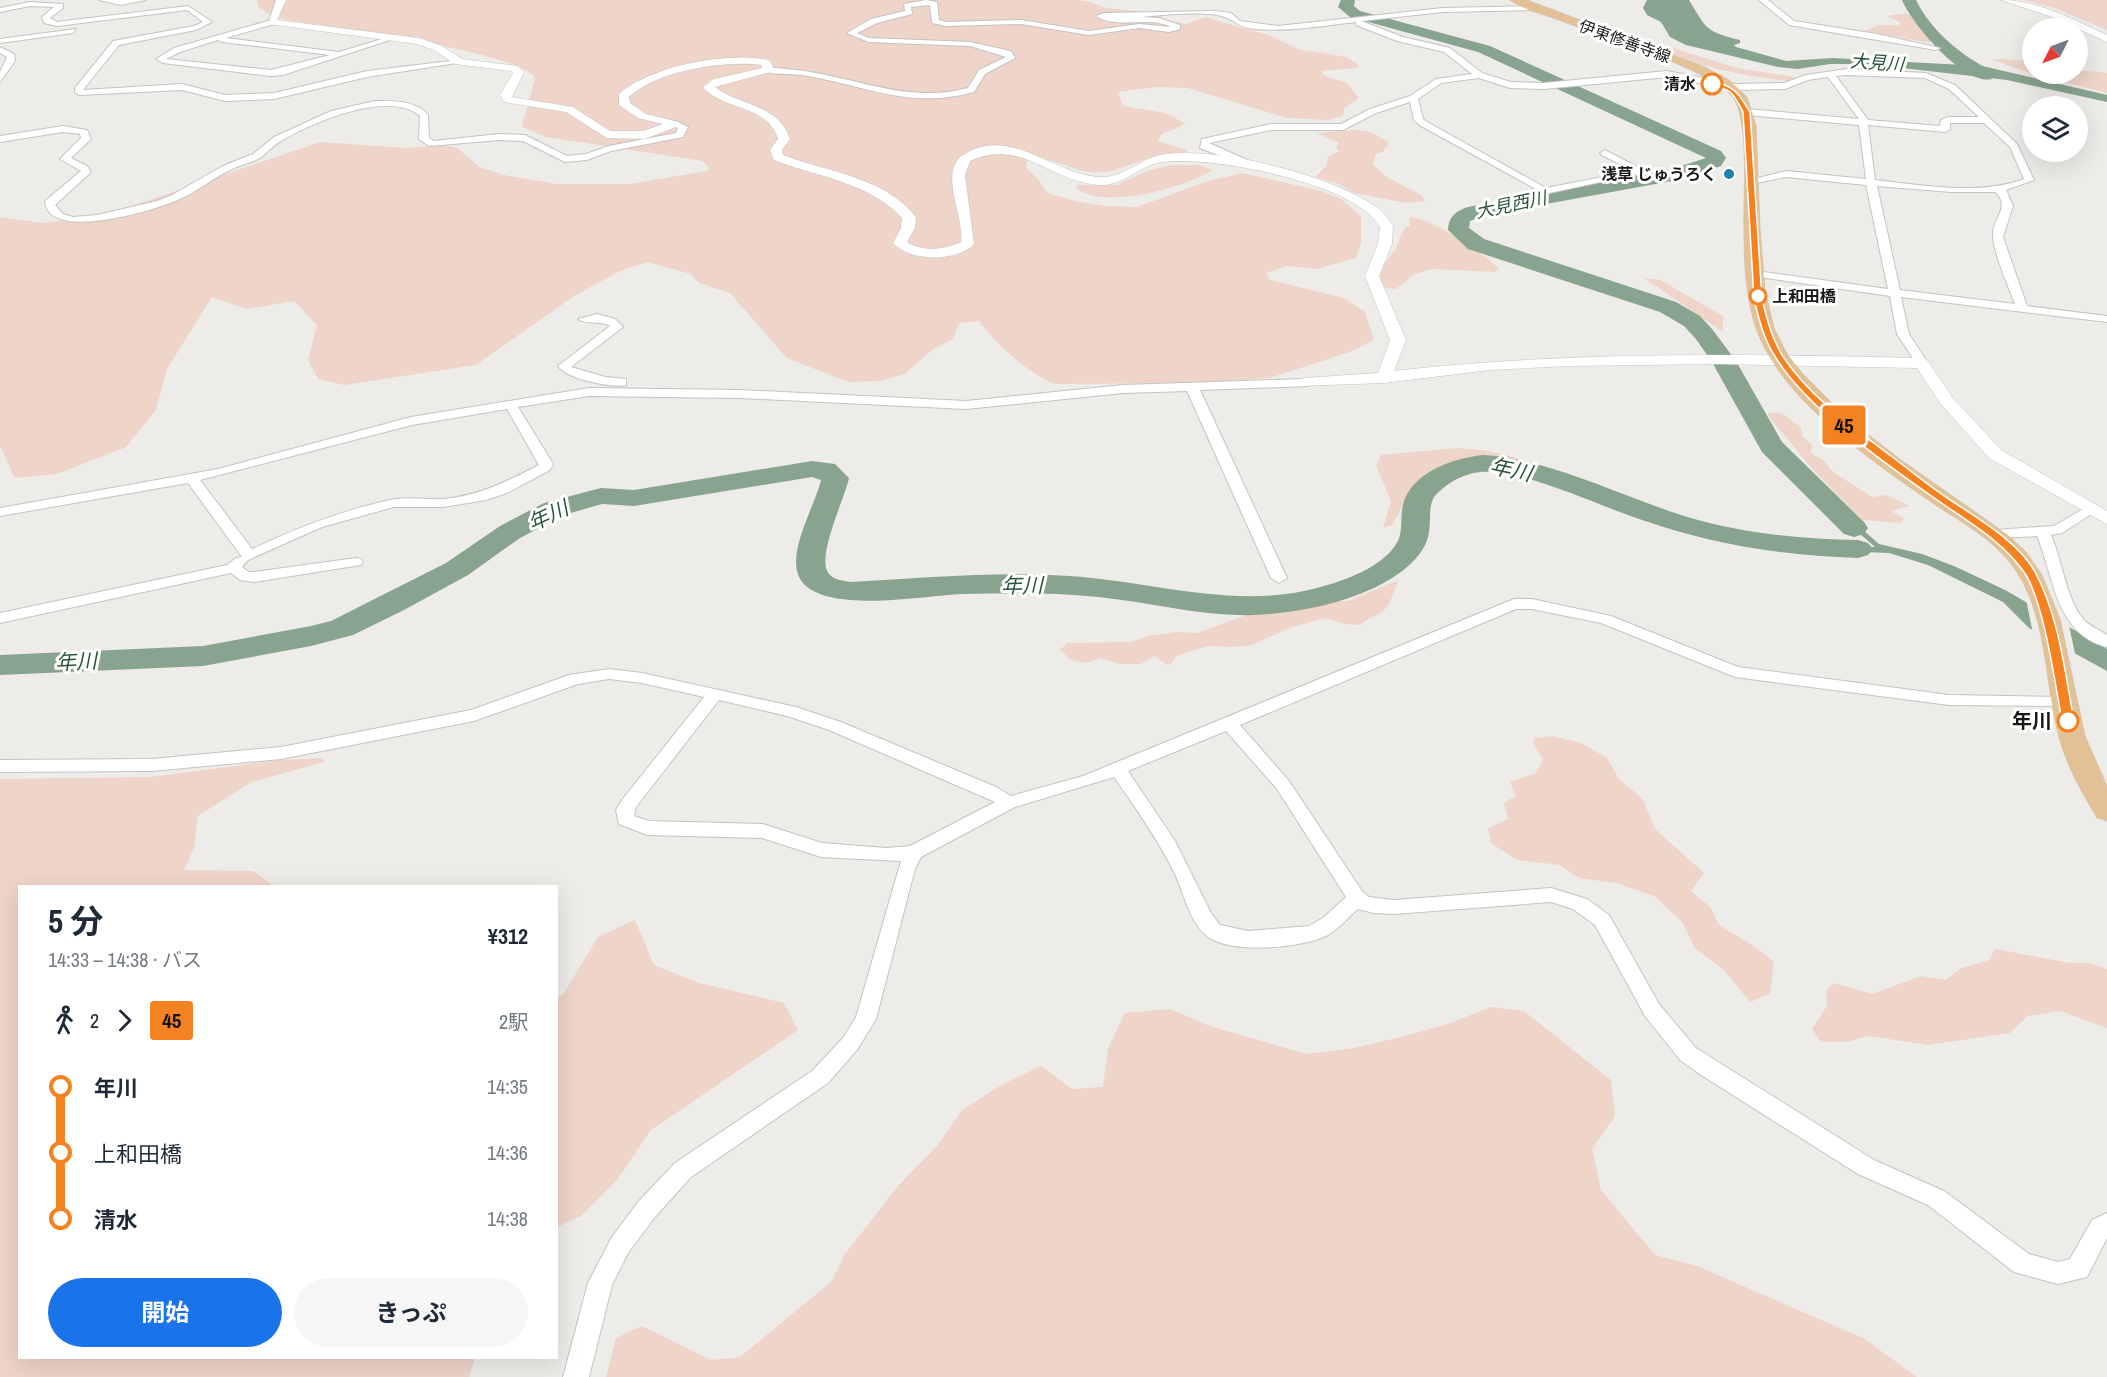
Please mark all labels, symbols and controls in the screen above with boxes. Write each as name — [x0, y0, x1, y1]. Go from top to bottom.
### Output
street label: 伊東修善寺線 — [1576, 14, 1674, 68]
north arrow — [2022, 18, 2088, 84]
map controls — [2022, 18, 2088, 162]
water label: 大見川 — [1849, 48, 1907, 77]
place label: 清水 — [1664, 73, 1696, 95]
marker: 清水 — [1701, 73, 1723, 95]
button: layers — [2022, 96, 2088, 162]
place label: 浅草 じゅうろく — [1601, 163, 1717, 185]
marker: 浅草 じゅうろく — [1722, 167, 1736, 181]
water label: 大見西川 — [1473, 184, 1551, 224]
place label: 上和田橋 — [1772, 285, 1836, 307]
marker: 上和田橋 — [1749, 287, 1767, 305]
line badge: 45 — [1817, 406, 1871, 444]
text: 45 — [1834, 411, 1854, 440]
water label: 年川 — [1488, 451, 1537, 488]
water label: 年川 — [523, 493, 575, 538]
water label: 年川 — [1001, 571, 1045, 600]
water label: 年川 — [54, 646, 100, 677]
place label: 年川 — [2012, 707, 2052, 734]
marker: 年川 — [2057, 710, 2079, 732]
text: 5 分 — [48, 899, 104, 943]
text: ¥312 — [488, 921, 528, 951]
text: 14:33 – 14:38 · バス — [48, 946, 202, 973]
icon: walk — [48, 1004, 81, 1037]
icon: forward — [108, 1004, 141, 1037]
text: 45 — [162, 1006, 181, 1035]
text: 2 — [90, 1007, 99, 1034]
text: 2駅 — [499, 1008, 528, 1035]
text: 年川 — [94, 1073, 138, 1103]
text: 14:35 — [487, 1073, 528, 1100]
text: 上和田橋 — [94, 1139, 182, 1169]
text: 14:36 — [487, 1139, 528, 1166]
text: 清水 — [94, 1205, 138, 1235]
text: 14:38 — [487, 1205, 528, 1232]
button: 開始 — [48, 1278, 282, 1347]
button: きっぷ — [294, 1278, 528, 1347]

